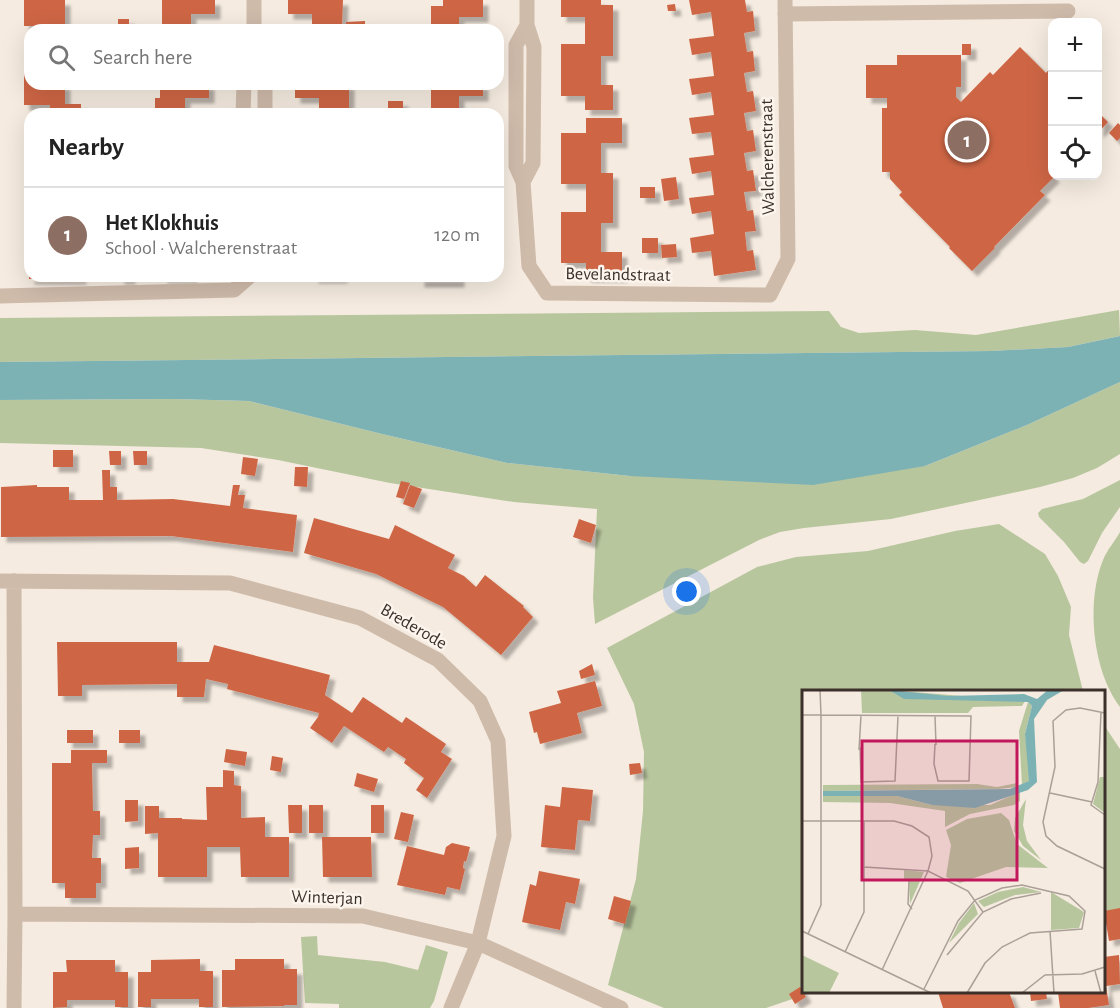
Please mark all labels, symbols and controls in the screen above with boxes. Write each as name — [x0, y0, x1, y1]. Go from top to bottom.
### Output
map controls — [1048, 18, 1102, 180]
button: + — [1048, 18, 1102, 72]
search box — [24, 24, 504, 90]
icon: search — [45, 41, 78, 74]
text: Search here — [93, 46, 192, 68]
button: − — [1048, 72, 1102, 126]
street label: Walcherenstraat — [758, 98, 778, 215]
pin: 1 — [948, 118, 986, 162]
button: locate — [1048, 126, 1102, 180]
text: Nearby — [48, 134, 124, 160]
text: Het Klokhuis — [105, 212, 219, 234]
text: 1 — [64, 225, 71, 245]
text: 120 m — [434, 225, 480, 245]
text: School · Walcherenstraat — [105, 238, 297, 258]
street label: Bevelandstraat — [565, 265, 671, 285]
your location — [672, 577, 701, 606]
street label: Brederode — [377, 601, 450, 653]
inset map — [802, 690, 1105, 993]
street label: Winterjan — [291, 888, 363, 908]

